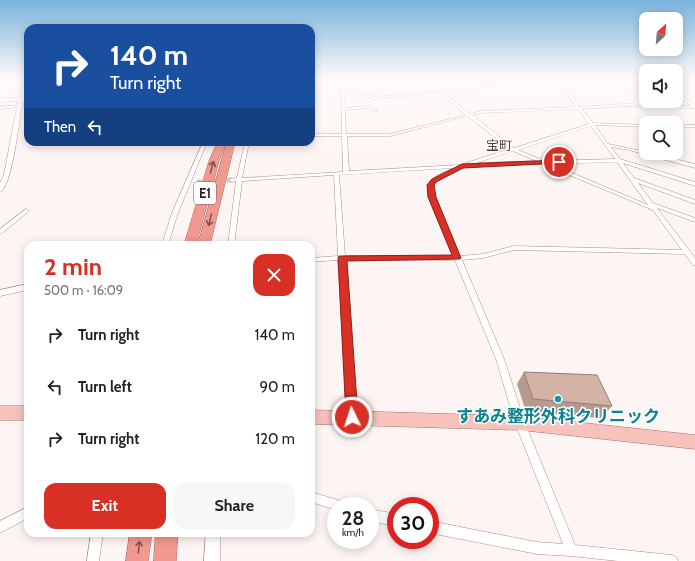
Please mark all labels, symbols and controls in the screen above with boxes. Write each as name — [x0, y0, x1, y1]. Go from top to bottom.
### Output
north arrow — [639, 12, 683, 56]
map controls — [639, 12, 683, 160]
text: 140 m — [110, 38, 188, 72]
icon: right — [44, 40, 96, 92]
button: sound — [639, 64, 683, 108]
text: Turn right — [110, 72, 181, 94]
icon: left — [84, 116, 106, 138]
button: search — [639, 116, 683, 160]
text: Then — [44, 118, 76, 136]
district label: 宝町 — [486, 137, 512, 153]
pin — [542, 145, 576, 179]
icon: arrive — [548, 151, 570, 173]
one-way arrow — [209, 161, 216, 174]
road number: E1 — [194, 182, 216, 204]
one-way arrow — [206, 213, 214, 226]
text: 2 min — [44, 252, 102, 281]
button: close — [253, 254, 295, 296]
text: 500 m · 16:09 — [44, 282, 123, 298]
icon: right — [44, 324, 66, 346]
text: Turn right — [78, 326, 139, 344]
text: 140 m — [254, 326, 295, 344]
icon: left — [44, 376, 66, 398]
text: Turn left — [78, 378, 132, 396]
text: 90 m — [259, 378, 295, 396]
marker: すあみ整形外科クリニック — [553, 394, 563, 404]
position arrow — [331, 396, 373, 438]
place label: すあみ整形外科クリニック — [456, 406, 660, 426]
icon: right — [44, 428, 66, 450]
text: Turn right — [78, 430, 139, 448]
text: 120 m — [255, 430, 295, 448]
button: Exit — [44, 483, 166, 529]
button: Share — [174, 483, 295, 529]
speed limit sign: 30 — [387, 497, 439, 549]
text: 28 — [342, 506, 364, 530]
text: km/h — [342, 526, 364, 539]
one-way arrow — [135, 541, 143, 554]

